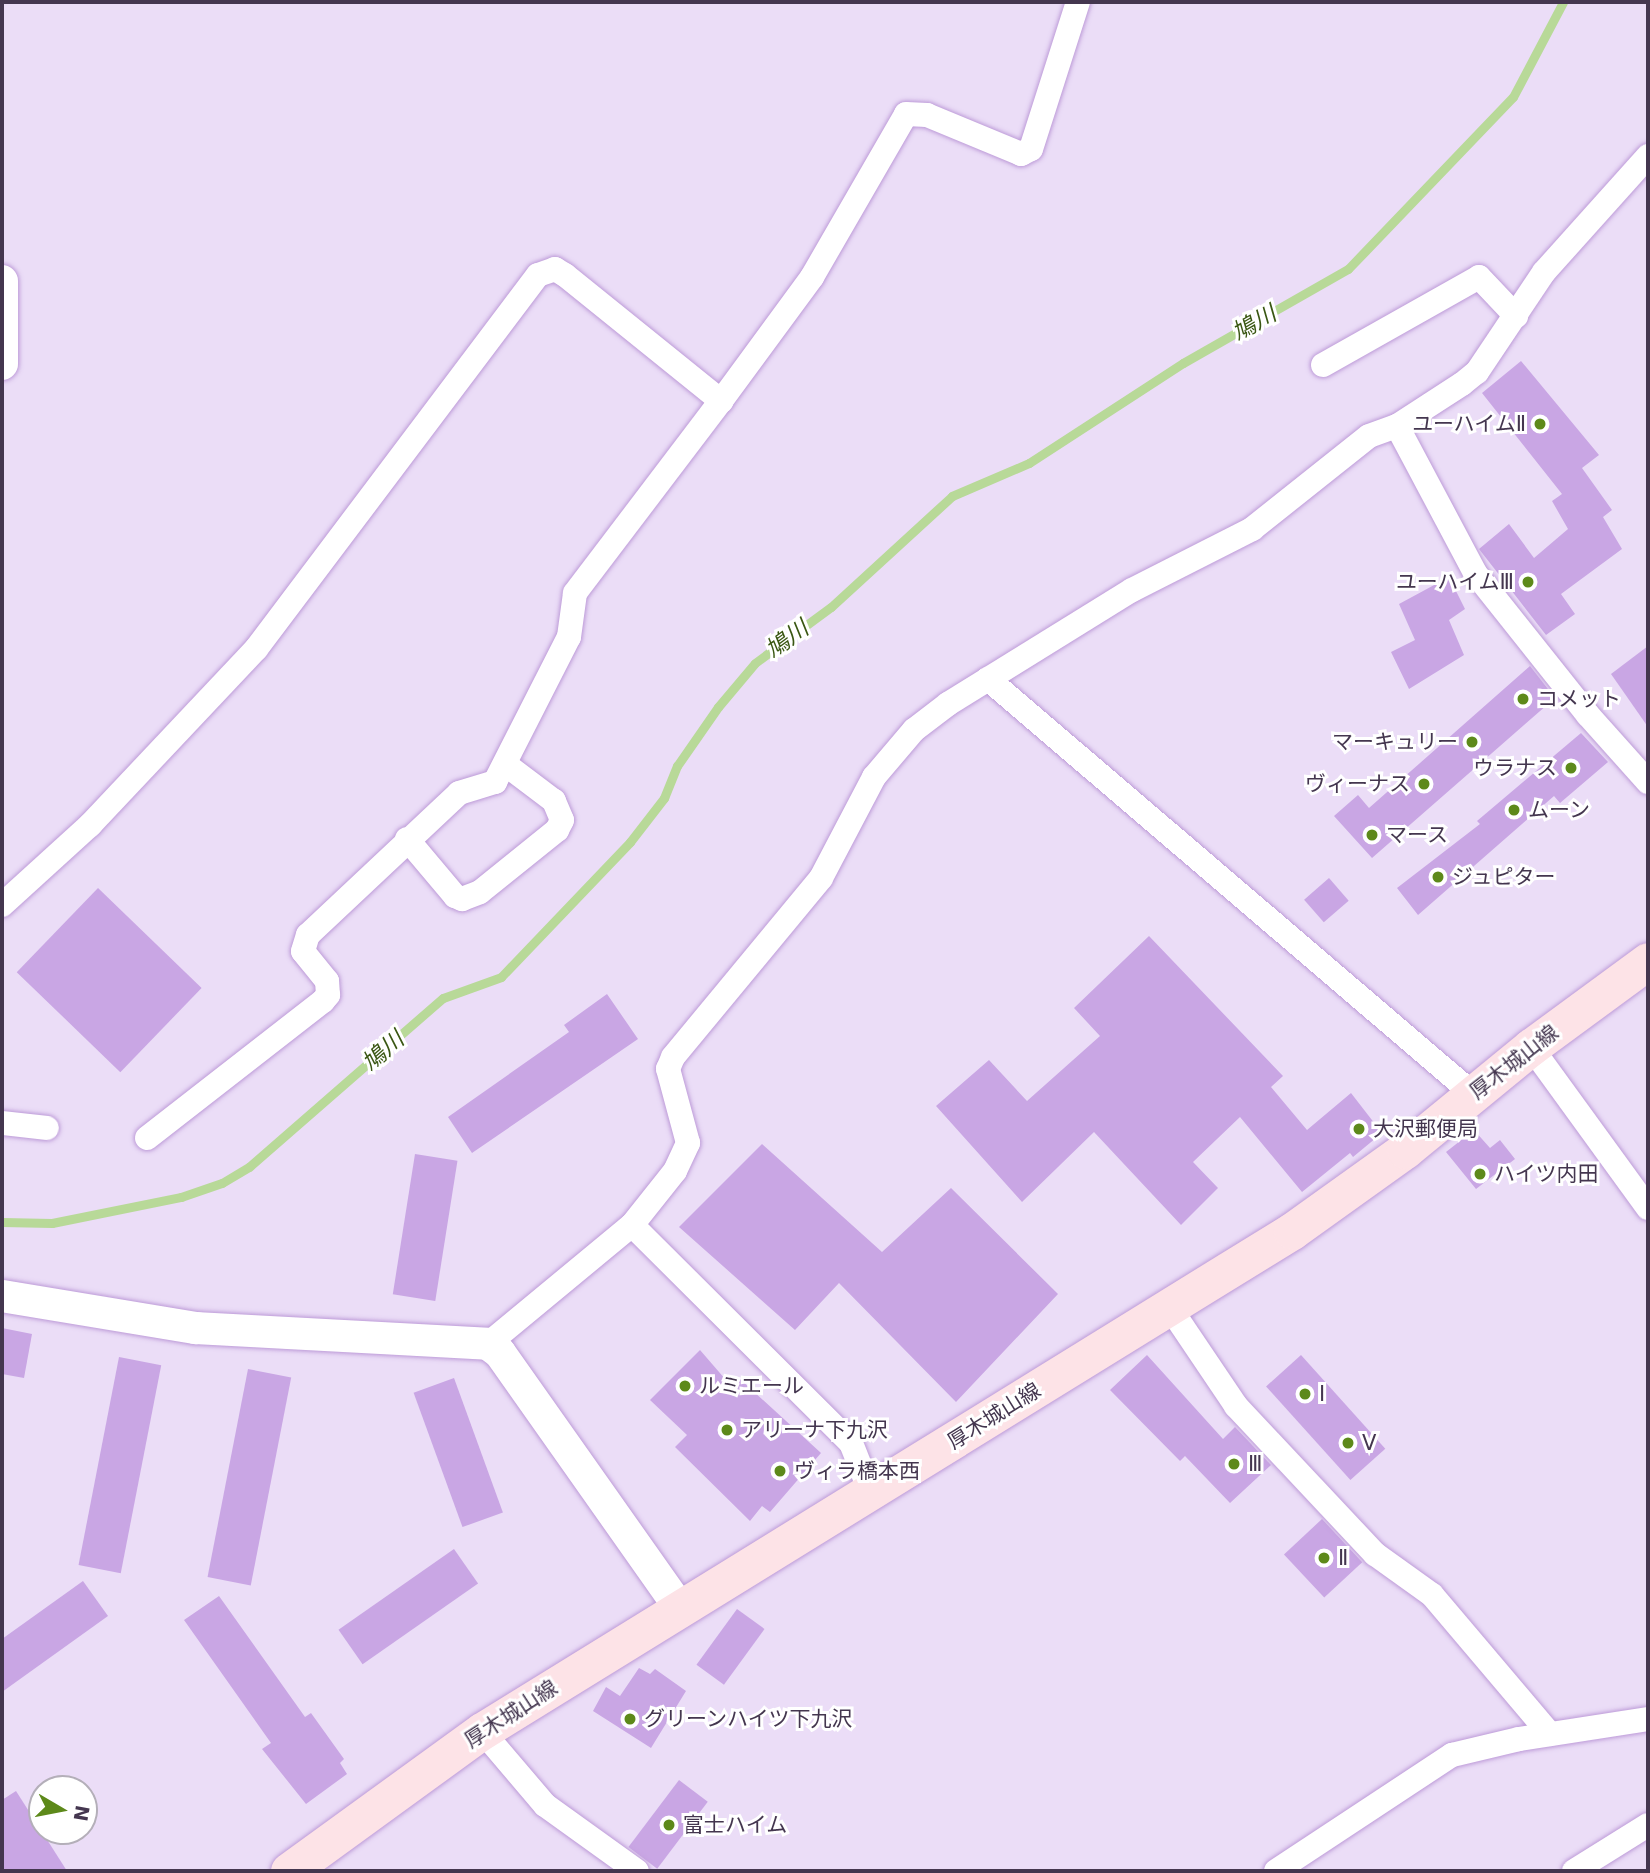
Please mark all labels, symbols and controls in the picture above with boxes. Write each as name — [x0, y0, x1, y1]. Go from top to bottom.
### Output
water label: 鳩川 — [1227, 300, 1281, 346]
place label: ユーハイムⅡ — [1411, 411, 1526, 437]
marker: ユーハイムⅡ — [1532, 416, 1548, 432]
place label: ユーハイムⅢ — [1395, 569, 1514, 595]
marker: ユーハイムⅢ — [1520, 574, 1536, 590]
water label: 鳩川 — [760, 614, 814, 664]
place label: コメット — [1537, 686, 1621, 712]
marker: コメット — [1515, 691, 1531, 707]
place label: マーキュリー — [1332, 729, 1458, 755]
marker: マーキュリー — [1464, 734, 1480, 750]
place label: ウラナス — [1473, 755, 1557, 781]
marker: ウラナス — [1563, 760, 1579, 776]
place label: ヴィーナス — [1305, 771, 1410, 797]
marker: ヴィーナス — [1416, 776, 1432, 792]
place label: ムーン — [1528, 797, 1591, 823]
marker: ムーン — [1506, 802, 1522, 818]
place label: マース — [1386, 822, 1449, 848]
marker: マース — [1364, 827, 1380, 843]
place label: ジュピター — [1452, 864, 1557, 890]
marker: ジュピター — [1430, 869, 1446, 885]
street label: 厚木城山線 — [1465, 1020, 1563, 1104]
water label: 鳩川 — [357, 1025, 409, 1077]
place label: 大沢郵便局 — [1373, 1116, 1478, 1142]
marker: 大沢郵便局 — [1351, 1121, 1367, 1137]
place label: ハイツ内田 — [1494, 1161, 1599, 1187]
marker: ハイツ内田 — [1472, 1166, 1488, 1182]
place label: ルミエール — [699, 1373, 804, 1399]
street label: 厚木城山線 — [943, 1377, 1045, 1455]
marker: ルミエール — [677, 1378, 693, 1394]
place label: Ⅰ — [1319, 1381, 1325, 1407]
marker: Ⅰ — [1297, 1386, 1313, 1402]
place label: アリーナ下九沢 — [741, 1417, 888, 1443]
marker: アリーナ下九沢 — [719, 1422, 735, 1438]
place label: Ⅴ — [1362, 1430, 1376, 1456]
marker: Ⅴ — [1340, 1435, 1356, 1451]
place label: Ⅲ — [1248, 1451, 1262, 1477]
marker: Ⅲ — [1226, 1456, 1242, 1472]
place label: ヴィラ橋本西 — [794, 1458, 920, 1484]
marker: ヴィラ橋本西 — [772, 1463, 788, 1479]
place label: Ⅱ — [1338, 1545, 1348, 1571]
marker: Ⅱ — [1316, 1550, 1332, 1566]
street label: 厚木城山線 — [460, 1675, 562, 1753]
place label: グリーンハイツ下九沢 — [644, 1706, 854, 1732]
marker: グリーンハイツ下九沢 — [622, 1711, 638, 1727]
north arrow — [28, 1775, 98, 1845]
text: N — [69, 1804, 94, 1823]
place label: 富士ハイム — [683, 1812, 788, 1838]
marker: 富士ハイム — [661, 1817, 677, 1833]

